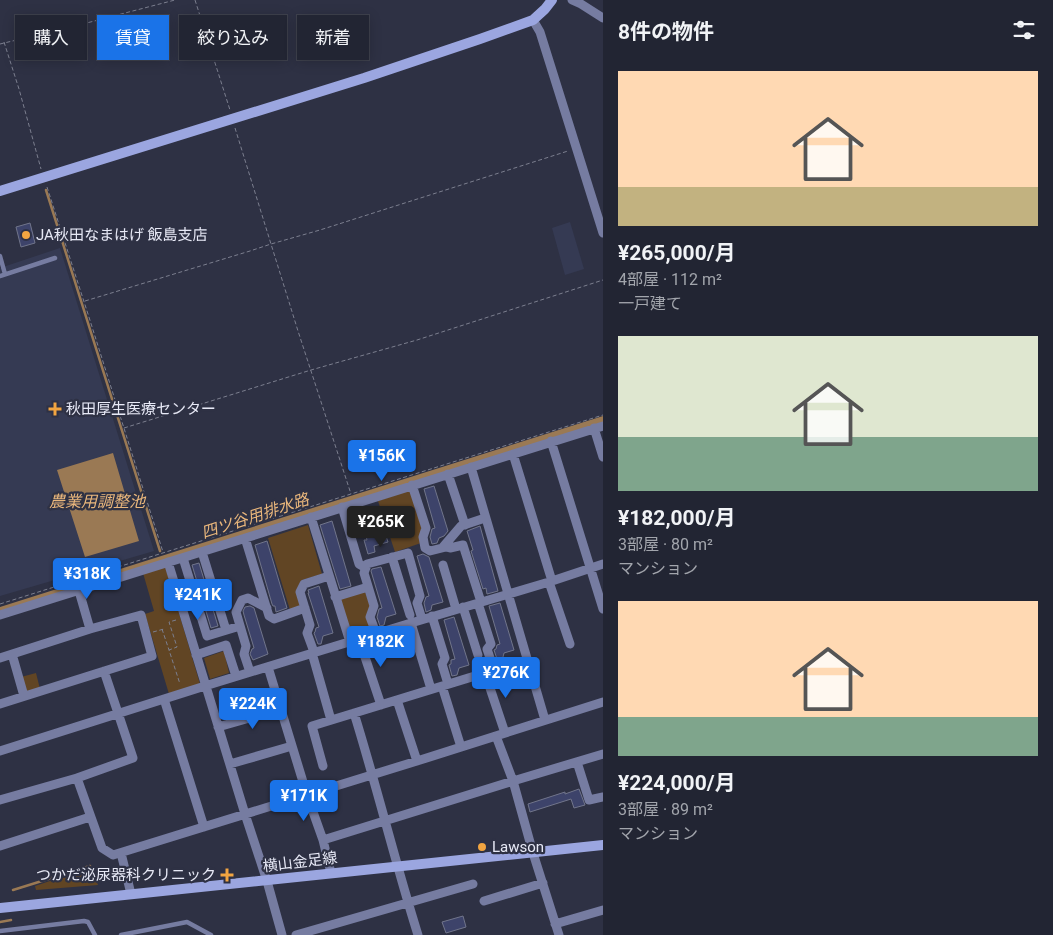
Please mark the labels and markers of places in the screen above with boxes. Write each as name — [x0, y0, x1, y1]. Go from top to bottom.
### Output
place label: JA秋田なまはげ 飯島支店 — [36, 226, 208, 244]
marker: JA秋田なまはげ 飯島支店 — [20, 229, 32, 241]
place label: 秋田厚生医療センター — [66, 400, 216, 418]
marker: 秋田厚生医療センター — [48, 402, 62, 416]
pin: ¥156K — [347, 440, 417, 482]
pin: ¥265K — [346, 506, 416, 548]
pin: ¥318K — [52, 558, 122, 600]
pin: ¥241K — [163, 578, 233, 621]
pin: ¥182K — [346, 626, 416, 668]
pin: ¥276K — [471, 656, 541, 699]
pin: ¥224K — [218, 688, 288, 730]
pin: ¥171K — [269, 780, 339, 822]
place label: Lawson — [492, 838, 544, 856]
marker: Lawson — [476, 841, 488, 853]
place label: つかだ泌尿器科クリニック — [36, 866, 216, 884]
marker: つかだ泌尿器科クリニック — [220, 868, 234, 882]

